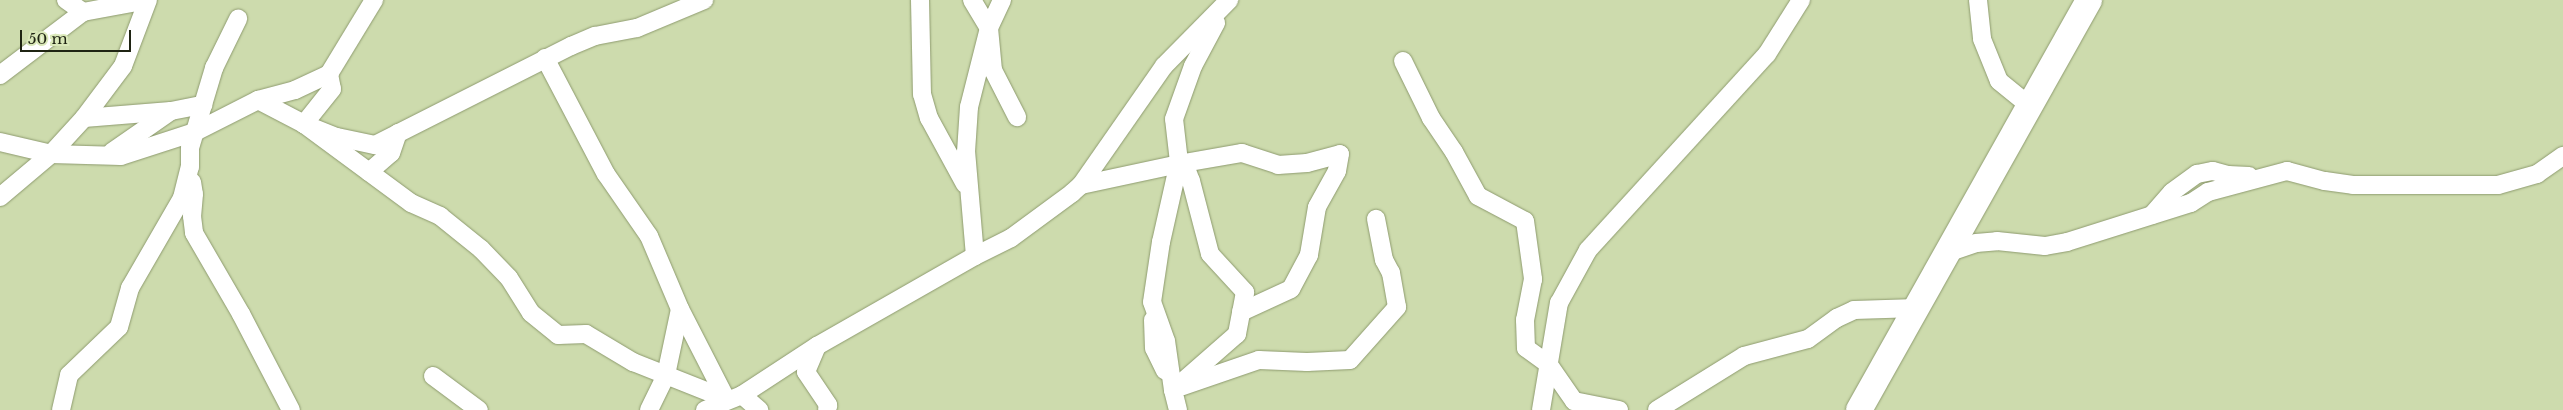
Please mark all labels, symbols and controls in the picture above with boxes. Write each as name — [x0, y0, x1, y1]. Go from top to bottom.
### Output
scale bar — [22, 20, 134, 52]
text: 50 m — [28, 29, 68, 48]

